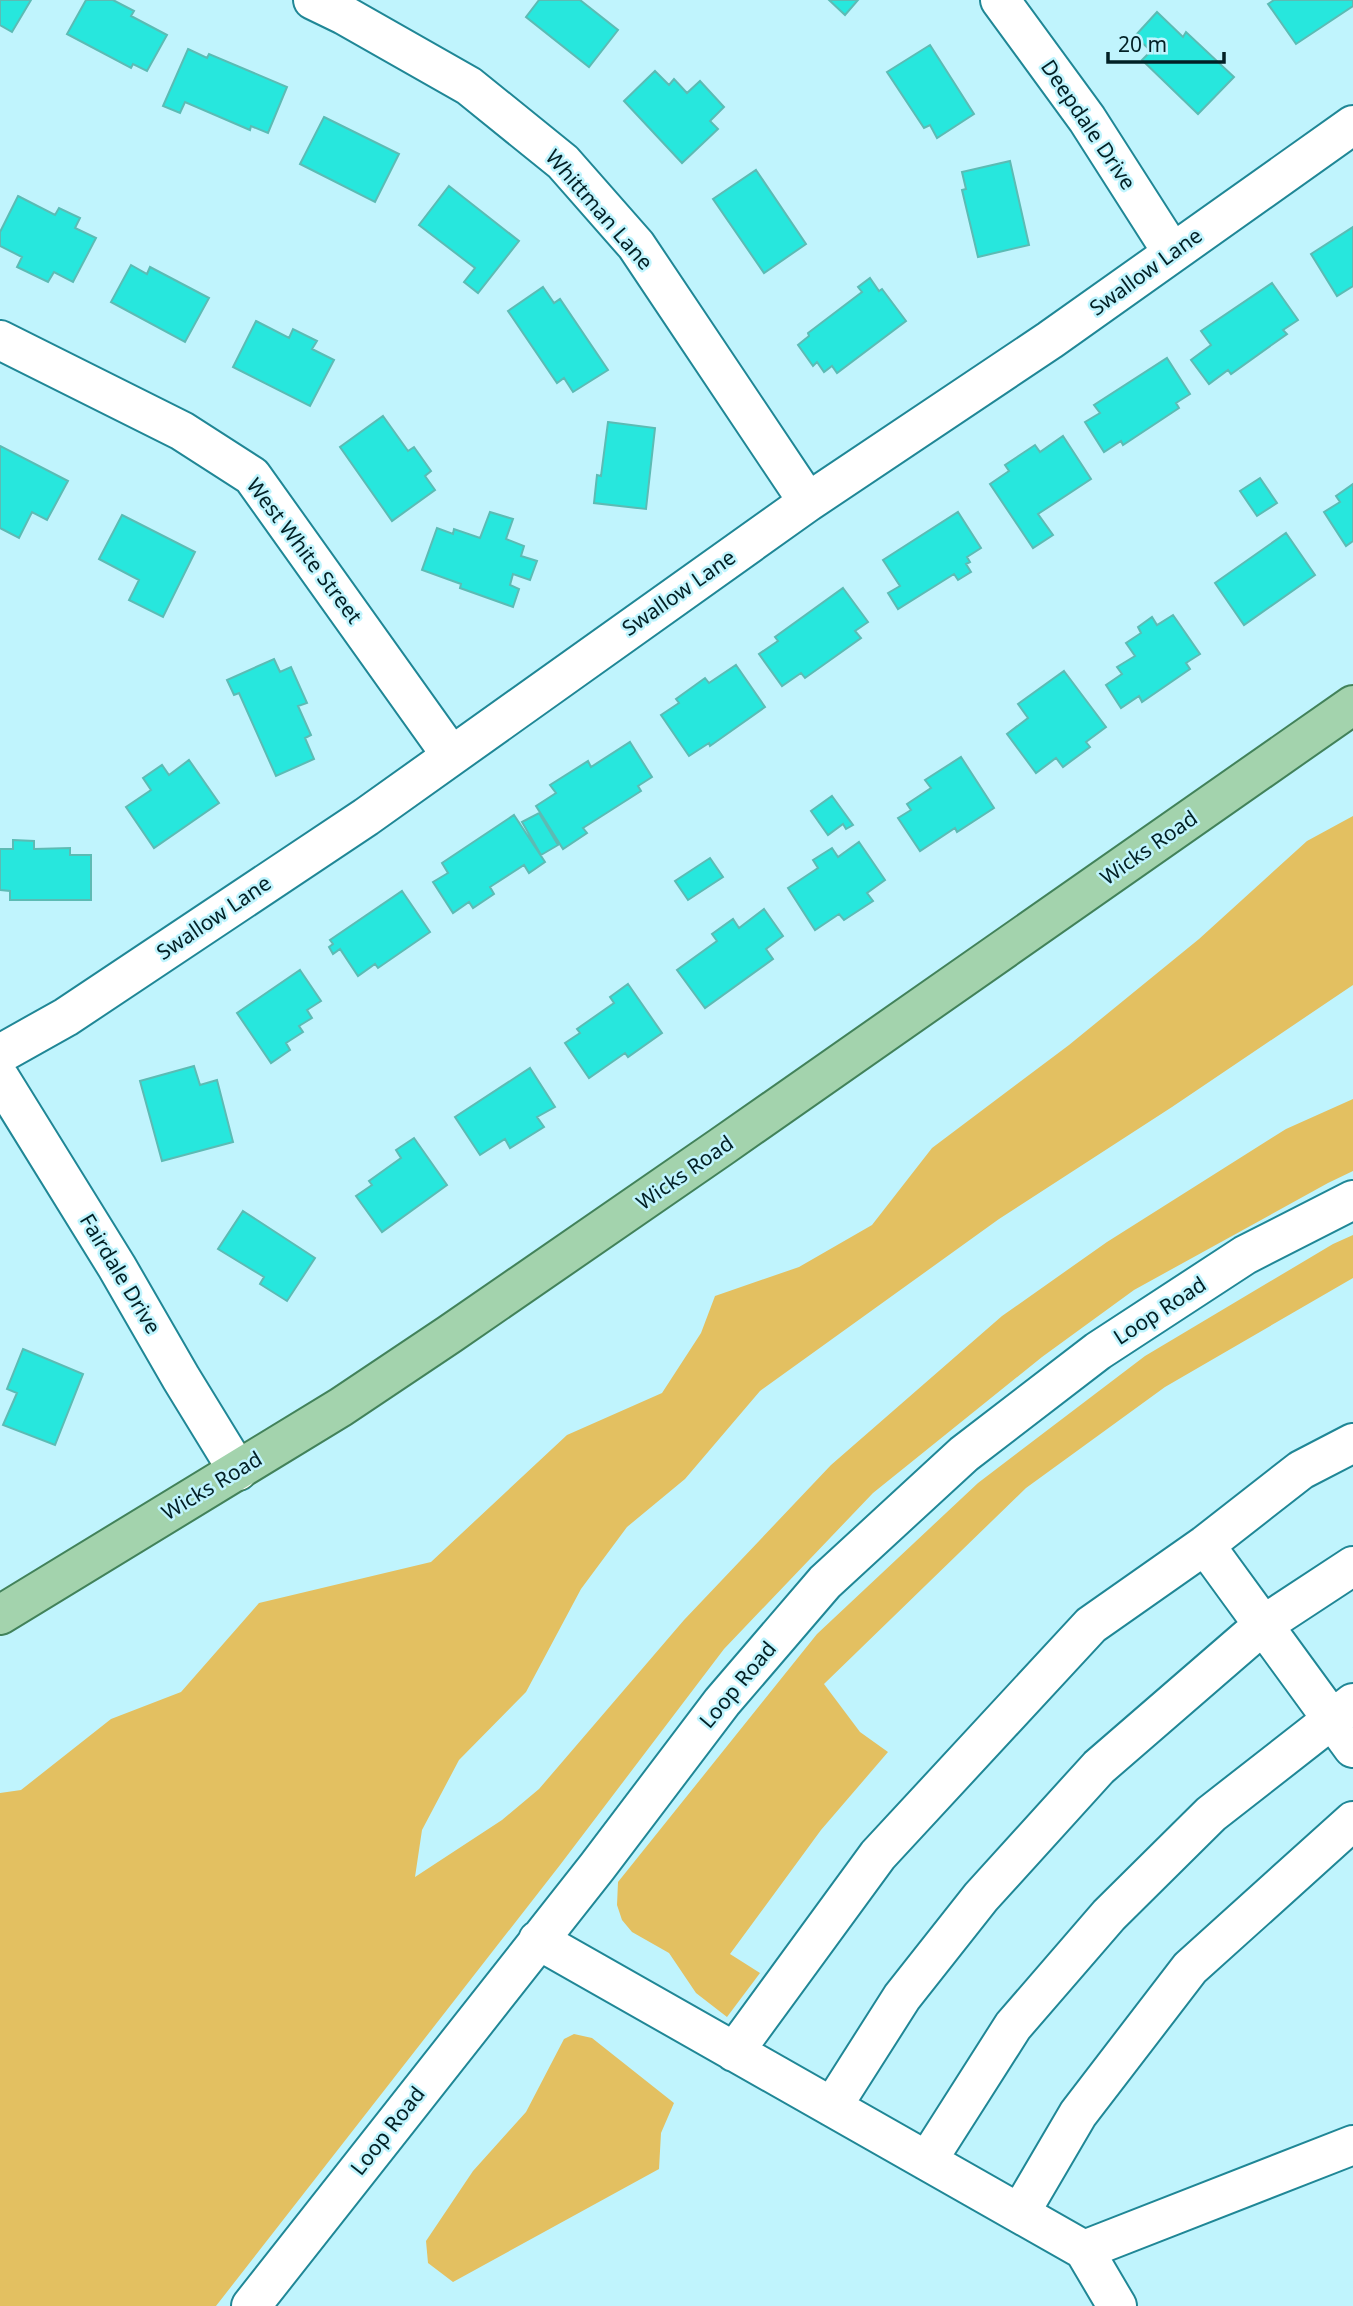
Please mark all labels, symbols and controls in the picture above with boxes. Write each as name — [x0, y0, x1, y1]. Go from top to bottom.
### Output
scale bar — [1108, 21, 1224, 65]
text: 20 m — [1118, 30, 1167, 58]
street label: Deepdale Drive — [1035, 54, 1143, 195]
street label: Whittman Lane — [540, 143, 660, 275]
street label: Swallow Lane — [1084, 221, 1207, 321]
street label: West White Street — [241, 472, 369, 629]
street label: Swallow Lane — [616, 543, 741, 642]
street label: Wicks Road — [1094, 804, 1202, 891]
street label: Swallow Lane — [151, 869, 276, 966]
street label: Wicks Road — [630, 1129, 738, 1216]
street label: Fairdale Drive — [74, 1208, 168, 1339]
street label: Loop Road — [1108, 1270, 1211, 1351]
street label: Wicks Road — [156, 1444, 267, 1526]
street label: Loop Road — [693, 1635, 782, 1734]
street label: Loop Road — [344, 2080, 431, 2180]

